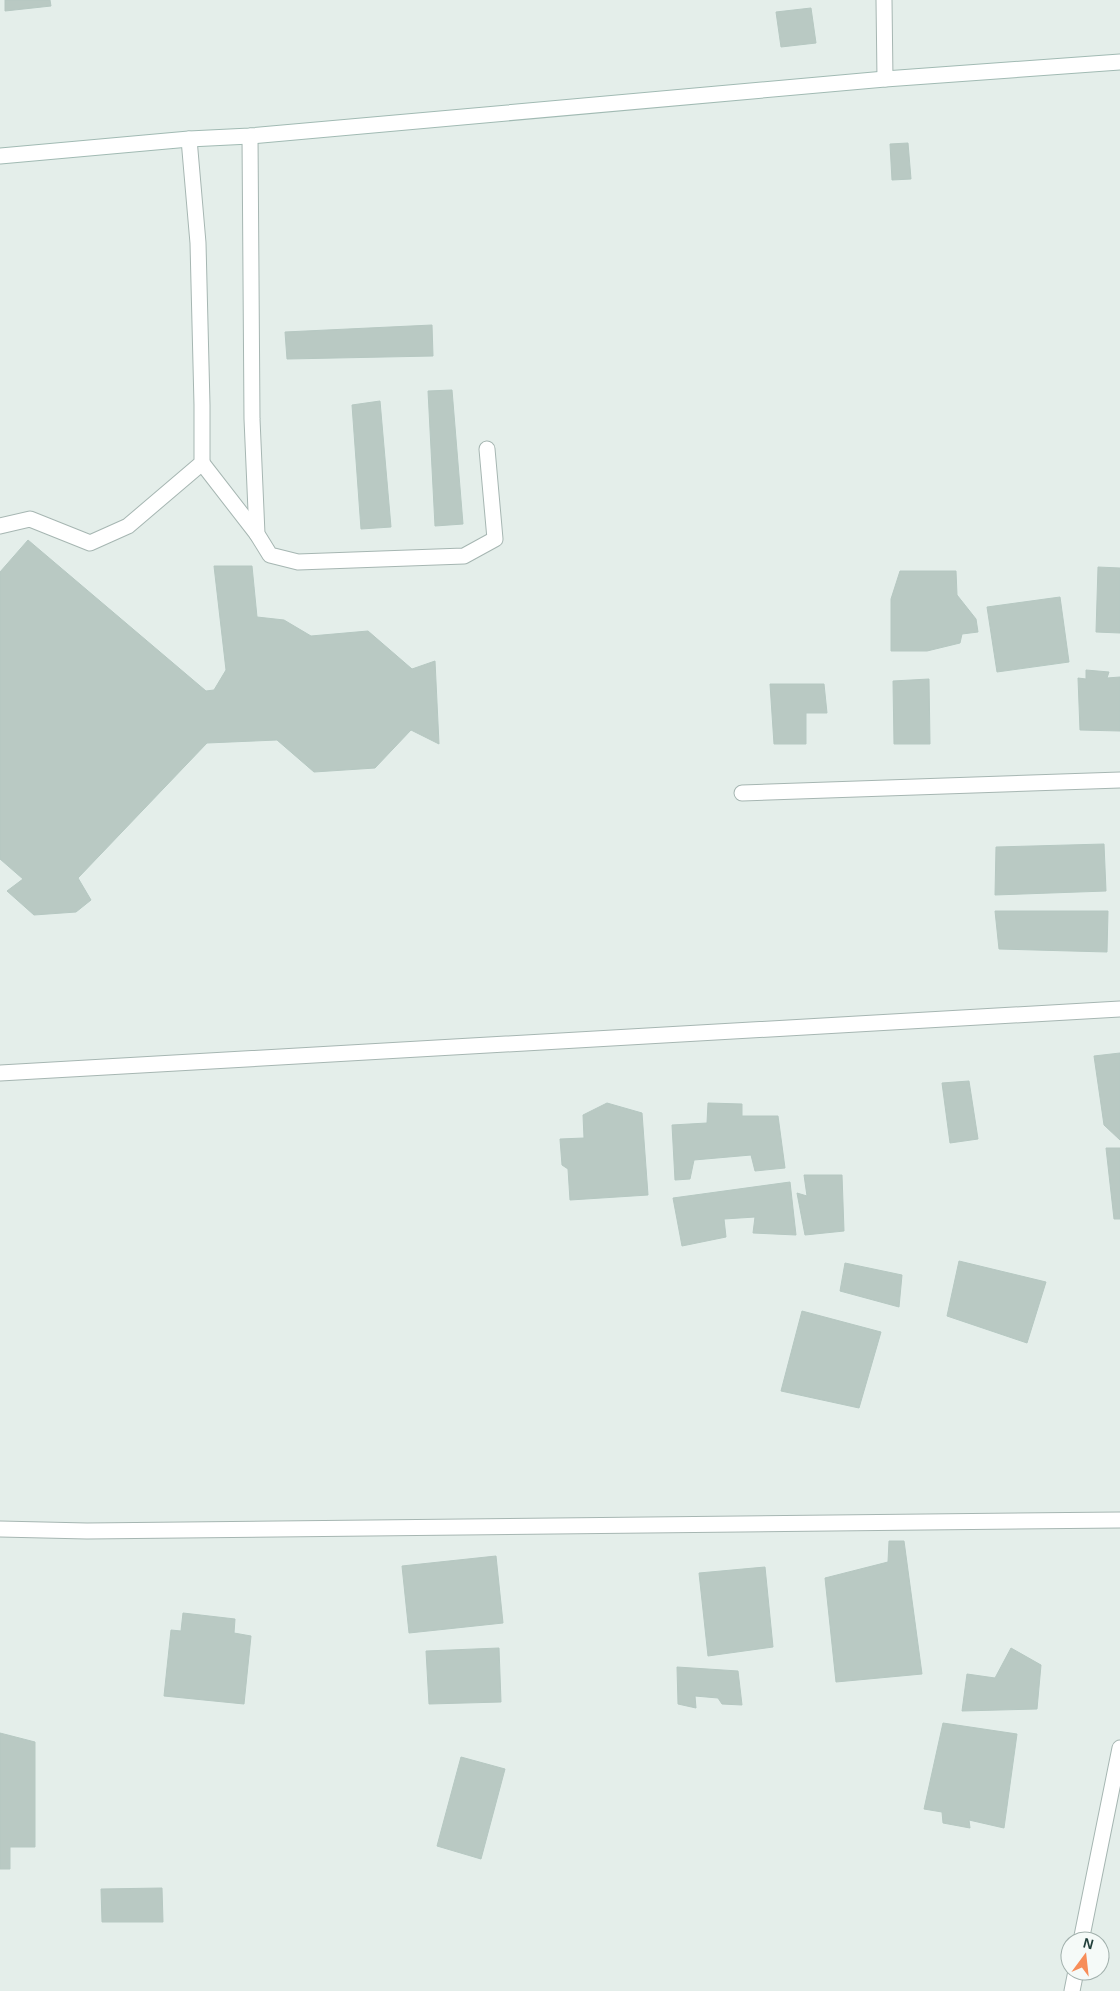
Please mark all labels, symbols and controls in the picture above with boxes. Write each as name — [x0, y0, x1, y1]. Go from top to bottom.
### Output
north arrow — [1060, 1931, 1110, 1981]
text: N — [1081, 1934, 1095, 1952]

